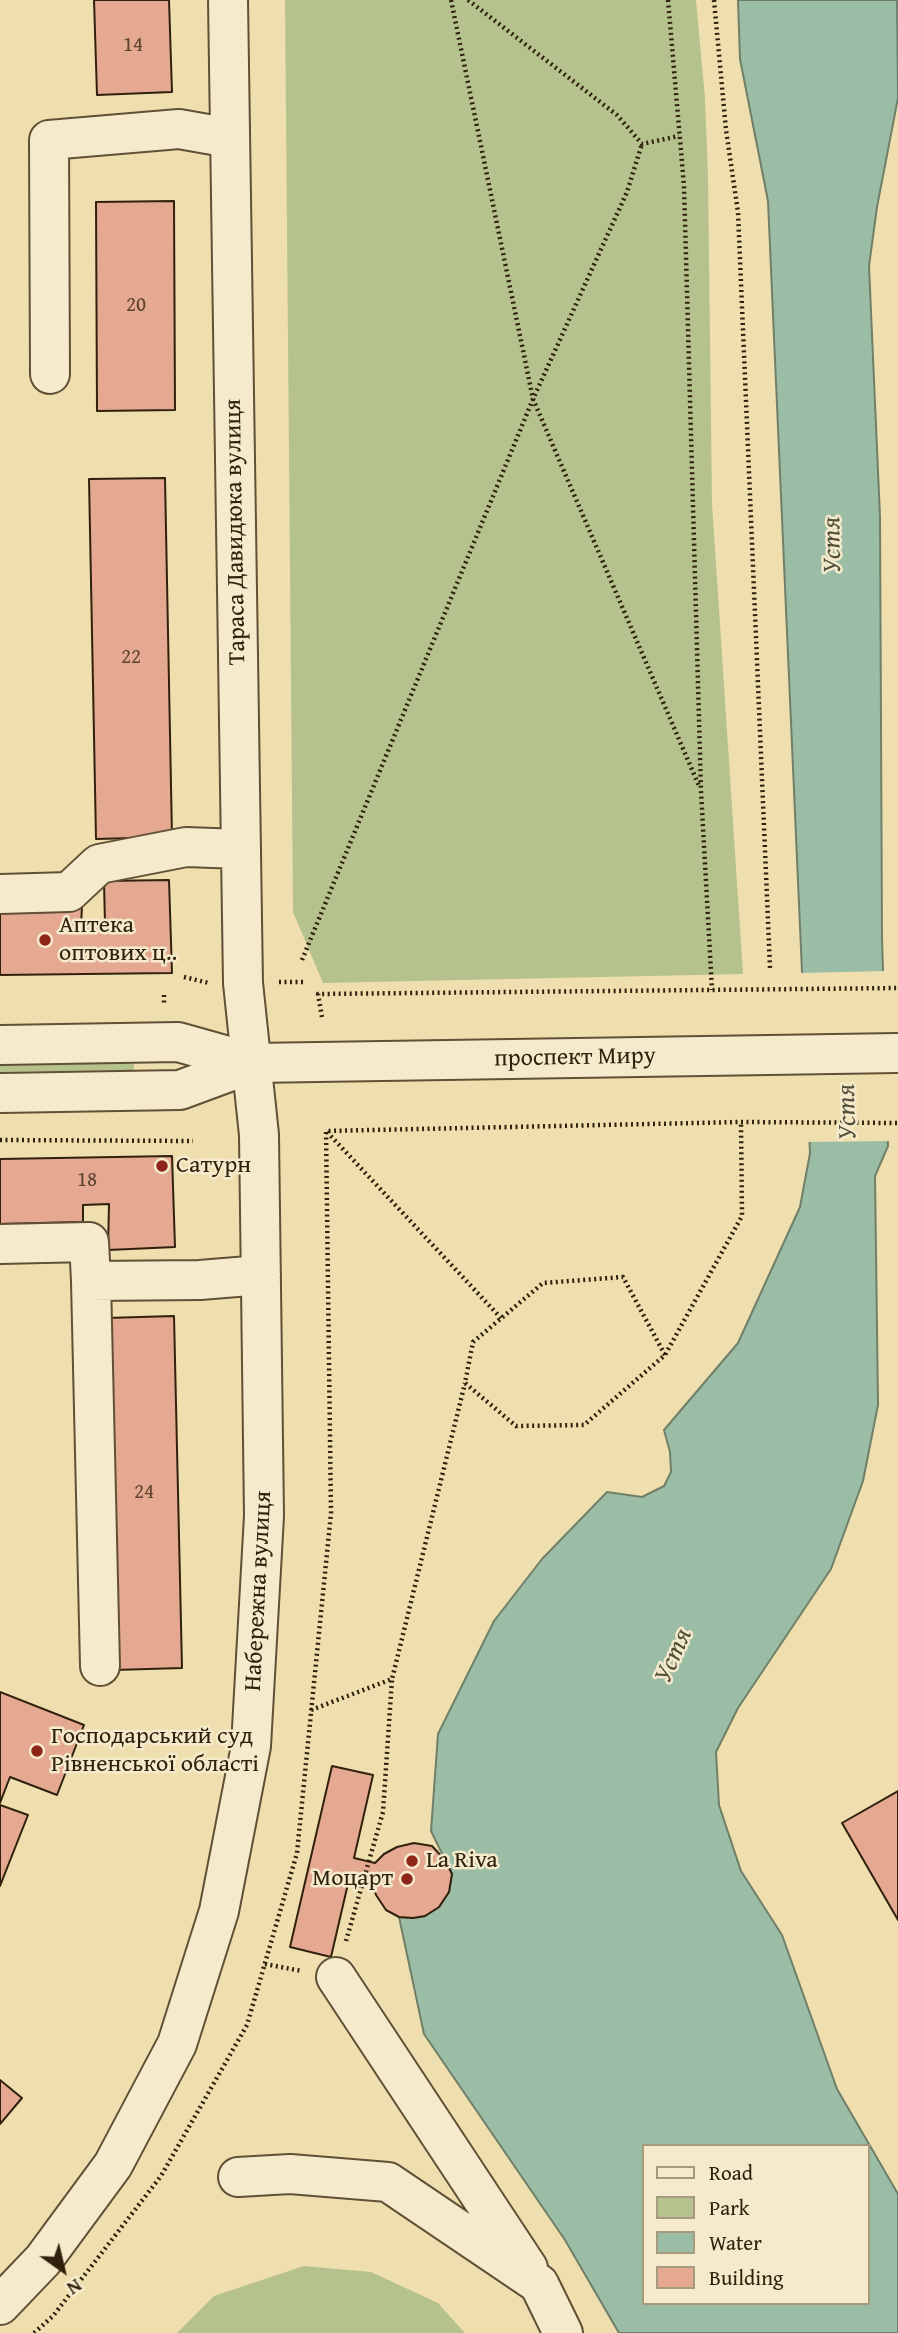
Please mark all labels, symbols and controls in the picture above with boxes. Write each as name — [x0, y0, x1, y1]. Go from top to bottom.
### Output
house number: 14 — [123, 33, 143, 59]
house number: 20 — [126, 293, 146, 319]
street label: Тараса Давидюка вулиця — [219, 399, 253, 665]
water label: Устя — [817, 516, 849, 574]
house number: 22 — [121, 645, 141, 671]
place label: Аптека оптових ц‥ — [59, 912, 177, 968]
marker: Аптека оптових ц‥ — [37, 932, 53, 948]
street label: проспект Миру — [494, 1042, 656, 1074]
water label: Устя — [831, 1083, 865, 1141]
place label: Сатурн — [176, 1152, 251, 1180]
marker: Сатурн — [154, 1158, 170, 1174]
house number: 18 — [77, 1168, 97, 1194]
house number: 24 — [134, 1480, 154, 1506]
street label: Набережна вулиця — [239, 1490, 279, 1692]
water label: Устя — [648, 1624, 700, 1688]
place label: Господарський суд Рівненської області — [51, 1723, 259, 1779]
marker: Господарський суд Рівненської області — [29, 1743, 45, 1759]
place label: La Riva — [426, 1847, 498, 1875]
marker: La Riva — [404, 1853, 420, 1869]
place label: Моцарт — [312, 1865, 393, 1893]
marker: Моцарт — [399, 1871, 415, 1887]
legend — [642, 2144, 870, 2305]
text: Road — [709, 2157, 753, 2188]
text: Park — [709, 2192, 750, 2223]
text: Water — [709, 2227, 762, 2258]
north arrow — [28, 2235, 98, 2305]
text: Building — [709, 2262, 783, 2293]
text: N — [62, 2272, 88, 2303]

